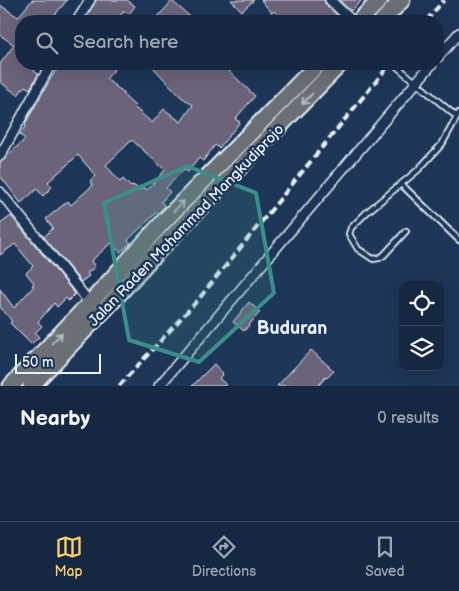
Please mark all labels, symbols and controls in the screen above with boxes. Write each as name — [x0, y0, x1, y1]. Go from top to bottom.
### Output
search box — [15, 15, 444, 70]
icon: search — [33, 29, 61, 57]
text: Search here — [73, 31, 178, 54]
one-way arrow — [301, 92, 313, 104]
street label: Jalan Raden Mohammad Mangkudiprojo — [84, 120, 288, 331]
one-way arrow — [173, 200, 185, 212]
map controls — [399, 281, 444, 371]
button: locate — [399, 281, 444, 326]
district label: Buduran — [257, 318, 327, 339]
button: layers — [399, 326, 444, 371]
one-way arrow — [51, 332, 63, 345]
scale bar — [15, 351, 101, 374]
text: 50 m — [22, 354, 54, 371]
text: Nearby — [20, 406, 90, 431]
text: 0 results — [377, 409, 439, 428]
tab: Map — [55, 533, 83, 580]
tab: Directions — [192, 533, 256, 580]
tab: Saved — [365, 533, 404, 580]

